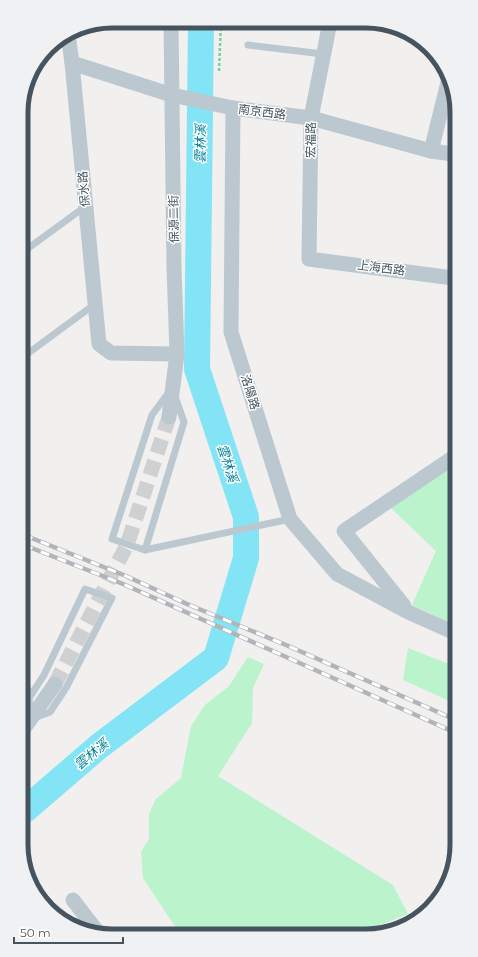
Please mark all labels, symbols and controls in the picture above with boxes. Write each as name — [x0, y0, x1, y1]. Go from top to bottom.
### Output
street label: 南京西路 — [237, 101, 287, 122]
water label: 雲林溪 — [192, 122, 208, 164]
street label: 宏福路 — [303, 122, 318, 158]
street label: 保水路 — [74, 170, 93, 208]
street label: 保源二街 — [166, 195, 181, 243]
street label: 上海西路 — [356, 257, 406, 278]
street label: 洛陽路 — [238, 372, 263, 411]
water label: 雲林溪 — [214, 442, 242, 486]
water label: 雲林溪 — [71, 734, 113, 773]
scale bar — [14, 919, 123, 945]
text: 50 m — [20, 925, 51, 940]

